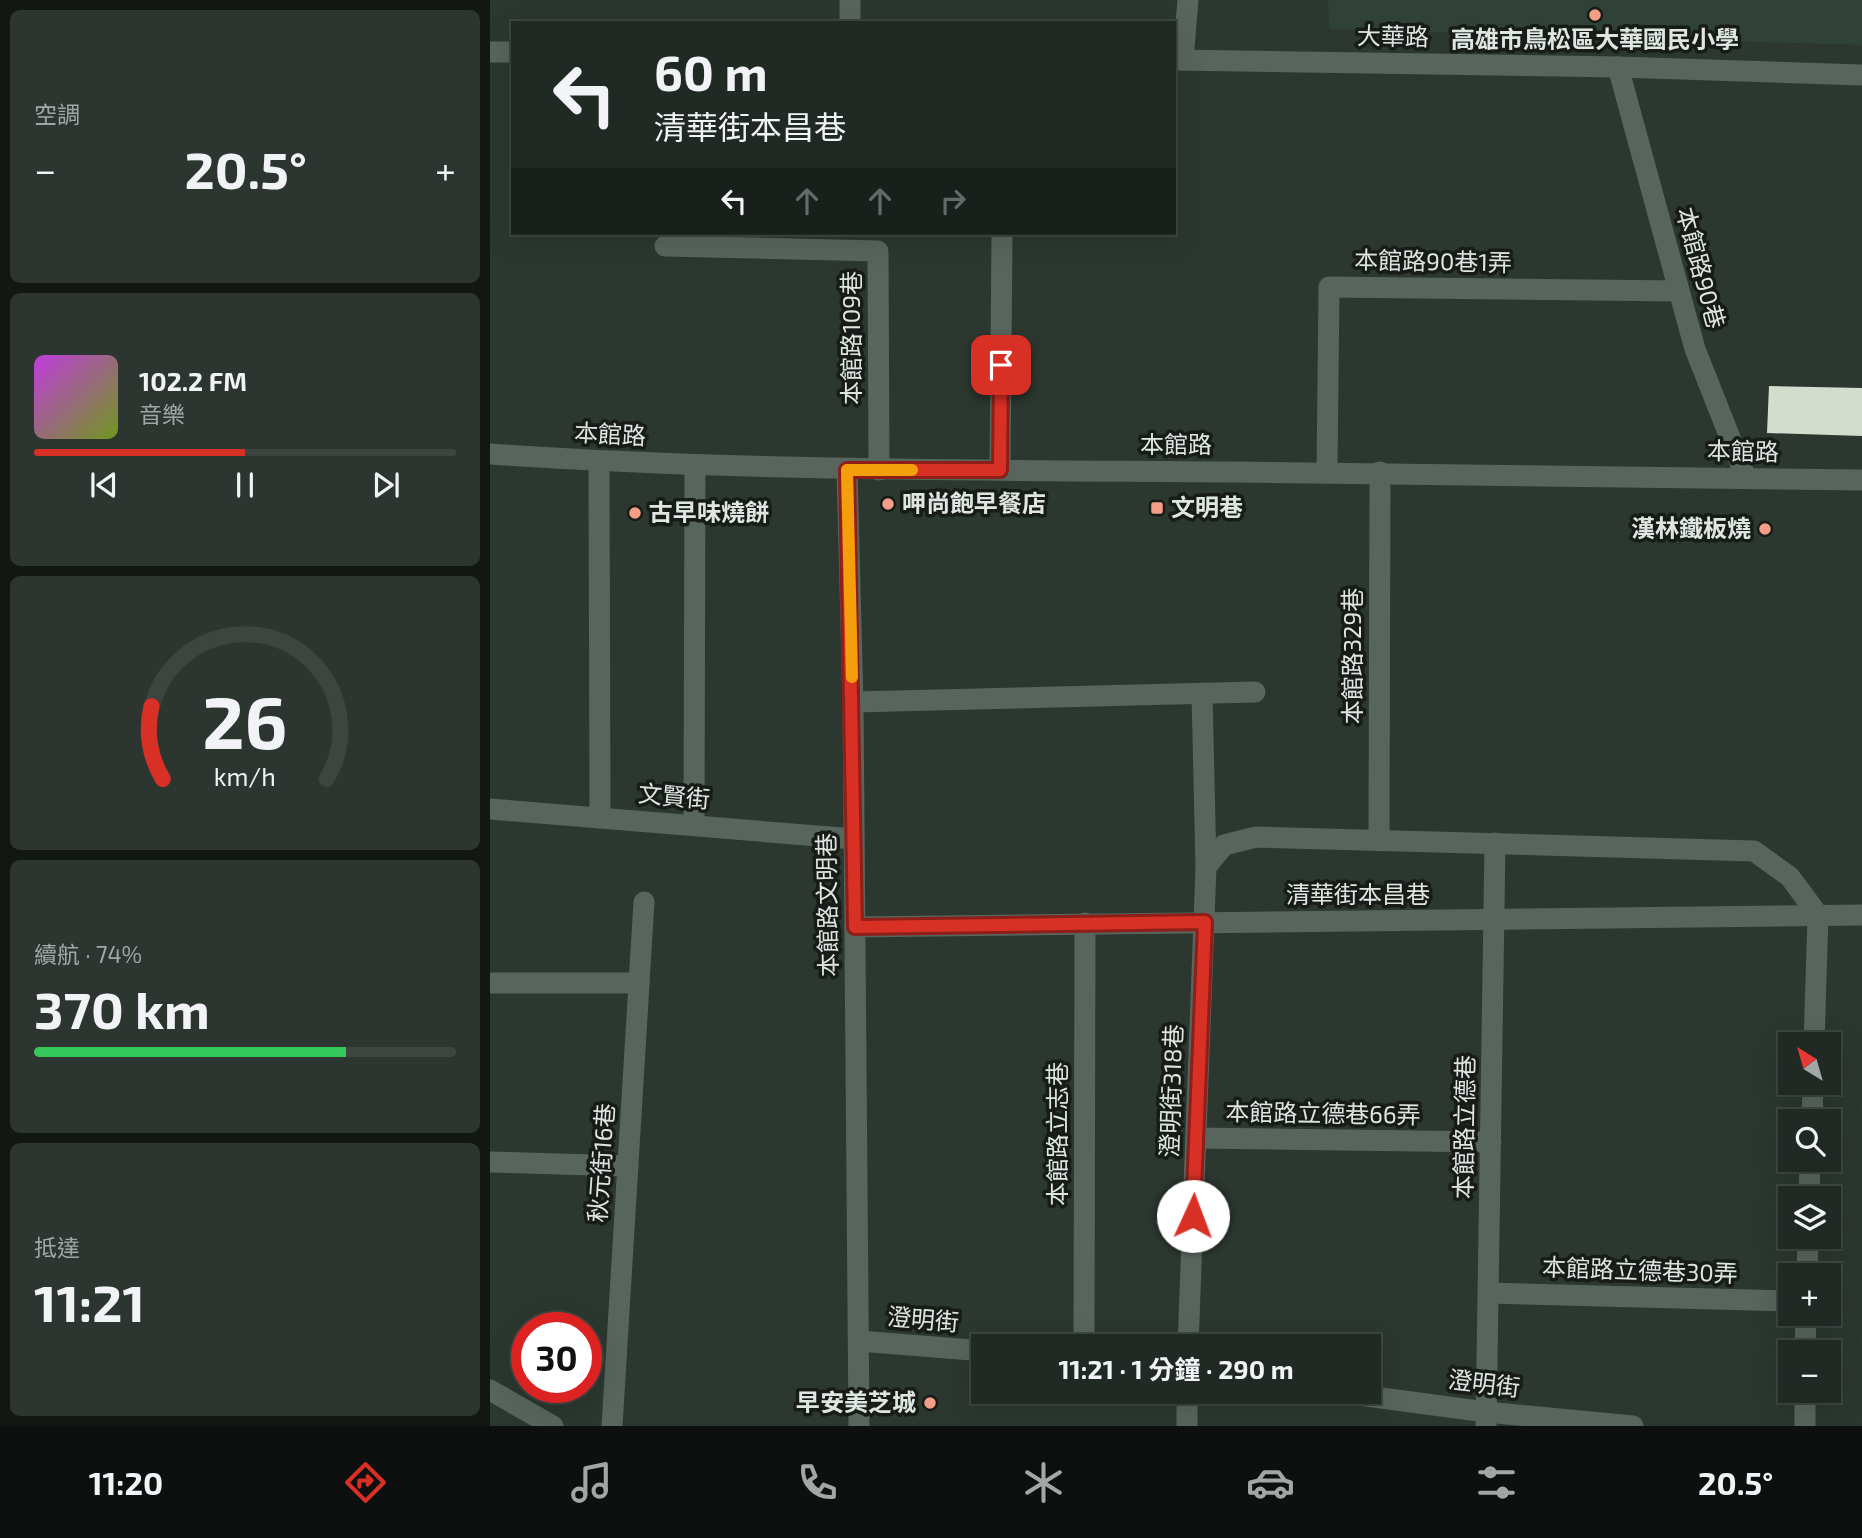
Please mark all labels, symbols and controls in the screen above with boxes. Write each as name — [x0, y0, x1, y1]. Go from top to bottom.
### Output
marker: 高雄市鳥松區大華國民小學 — [1587, 7, 1603, 23]
street label: 大華路 — [1357, 20, 1429, 51]
place label: 高雄市鳥松區大華國民小學 — [1451, 24, 1739, 53]
text: 60 m — [654, 42, 768, 101]
icon: left — [539, 49, 630, 140]
text: 空調 — [34, 100, 80, 128]
text: 清華街本昌巷 — [654, 107, 846, 145]
text: 20.5° — [184, 137, 307, 199]
text: − — [34, 146, 56, 192]
text: + — [435, 146, 456, 192]
icon: left — [715, 182, 753, 220]
icon: ahead — [788, 182, 826, 220]
icon: ahead — [861, 182, 899, 220]
icon: right — [934, 182, 972, 220]
street label: 本館路90巷 — [1671, 204, 1732, 331]
street label: 本館路90巷1弄 — [1354, 245, 1512, 276]
street label: 本館路109巷 — [836, 271, 865, 405]
pin — [971, 335, 1031, 395]
icon: arrive — [982, 346, 1020, 384]
text: 102.2 FM — [139, 365, 247, 396]
text: 音樂 — [139, 400, 185, 428]
street label: 本館路 — [573, 417, 647, 450]
street label: 本館路 — [1140, 429, 1212, 458]
street label: 本館路 — [1707, 435, 1779, 466]
icon: previous — [85, 466, 123, 504]
icon: pause — [226, 466, 264, 504]
icon: next — [367, 466, 405, 504]
place label: 呷尚飽早餐店 — [902, 488, 1046, 517]
place label: 文明巷 — [1171, 492, 1243, 521]
marker: 呷尚飽早餐店 — [880, 496, 896, 512]
place label: 古早味燒餅 — [649, 497, 769, 526]
marker: 文明巷 — [1149, 500, 1165, 516]
marker: 古早味燒餅 — [627, 505, 643, 521]
place label: 漢林鐵板燒 — [1631, 513, 1751, 542]
marker: 漢林鐵板燒 — [1757, 521, 1773, 537]
street label: 本館路329巷 — [1337, 588, 1366, 724]
text: 26 — [202, 676, 288, 764]
text: km/h — [214, 761, 276, 791]
street label: 文賢街 — [637, 778, 711, 813]
street label: 本館路文明巷 — [811, 833, 842, 977]
street label: 清華街本昌巷 — [1286, 879, 1430, 908]
text: 續航 · 74% — [34, 940, 142, 968]
text: 370 km — [34, 977, 210, 1039]
street label: 澄明街318巷 — [1154, 1024, 1187, 1158]
north arrow — [1778, 1032, 1841, 1096]
map controls — [1778, 1032, 1841, 1403]
street label: 本館路立德巷 — [1448, 1055, 1479, 1199]
street label: 本館路立志巷 — [1042, 1062, 1071, 1206]
street label: 本館路立德巷66弄 — [1225, 1096, 1421, 1129]
street label: 秋元街16巷 — [582, 1102, 619, 1223]
button: search — [1778, 1109, 1841, 1172]
position arrow — [1156, 1179, 1230, 1253]
button: layers — [1778, 1186, 1841, 1249]
text: 抵達 — [34, 1233, 80, 1261]
street label: 本館路立德巷30弄 — [1542, 1252, 1738, 1287]
button: + — [1778, 1263, 1841, 1326]
text: 11:21 — [34, 1270, 145, 1332]
street label: 澄明街 — [886, 1301, 960, 1336]
speed limit sign: 30 — [511, 1312, 602, 1403]
button: − — [1778, 1340, 1841, 1403]
text: 11:21 · 1 分鐘 · 290 m — [1058, 1353, 1294, 1384]
street label: 澄明街 — [1447, 1364, 1522, 1401]
place label: 早安美芝城 — [796, 1387, 916, 1416]
marker: 早安美芝城 — [922, 1395, 938, 1411]
icon: directions — [341, 1458, 390, 1507]
icon: music — [567, 1458, 616, 1507]
icon: phone — [793, 1458, 842, 1507]
icon: climate — [1019, 1458, 1068, 1507]
icon: car — [1246, 1458, 1295, 1507]
icon: filters — [1472, 1458, 1521, 1507]
text: 11:20 — [89, 1463, 163, 1501]
text: 20.5° — [1698, 1463, 1773, 1501]

